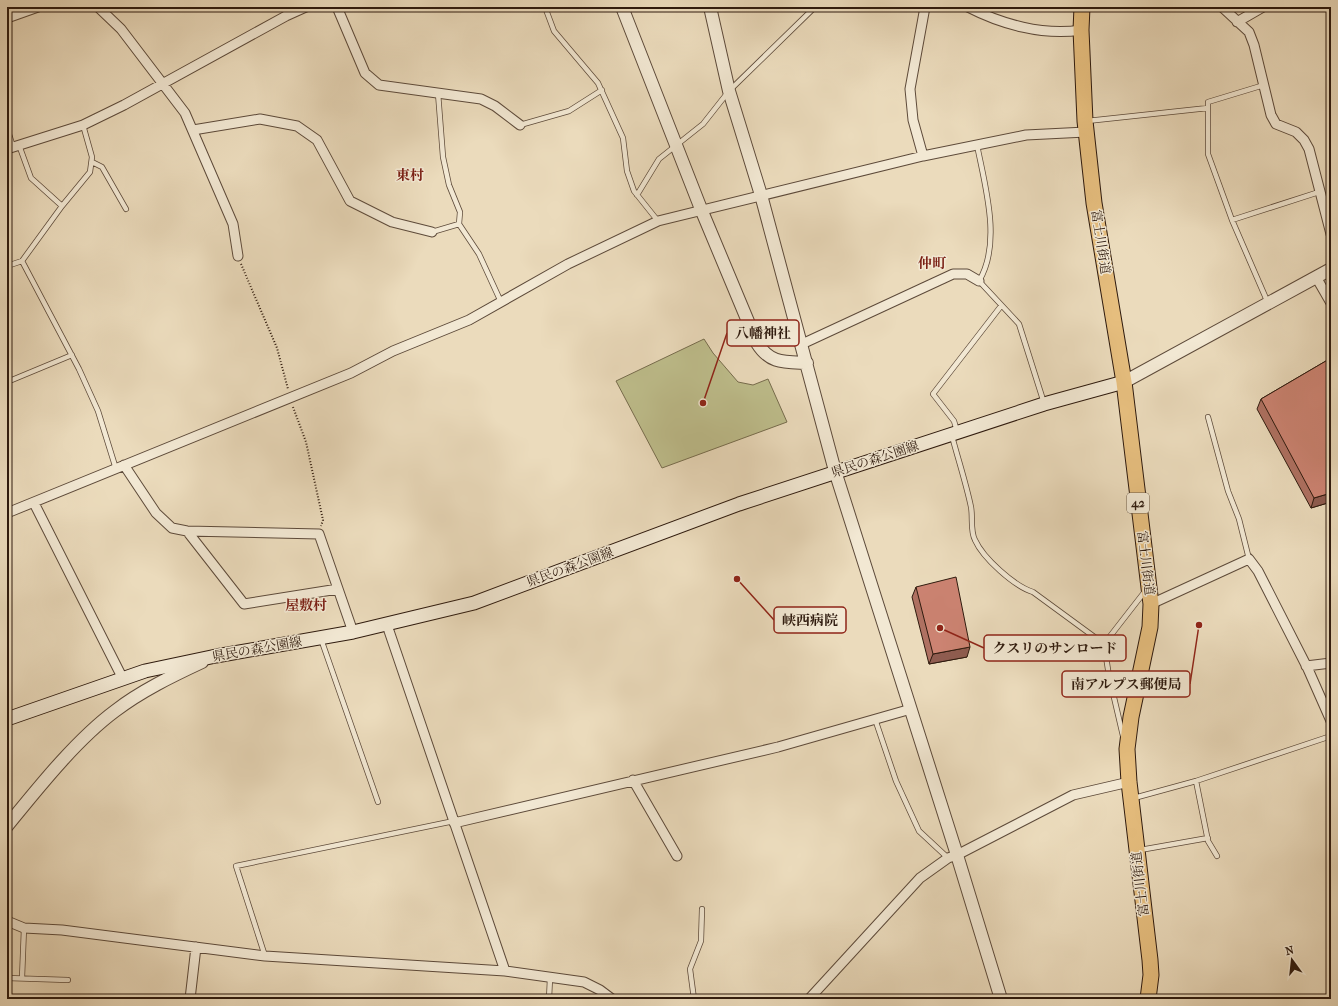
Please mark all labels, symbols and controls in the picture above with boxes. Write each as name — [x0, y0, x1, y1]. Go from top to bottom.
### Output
district label: 東村 — [396, 167, 424, 184]
street label: 富士川街道 — [1089, 209, 1113, 275]
district label: 仲町 — [918, 255, 947, 272]
callout: 八幡神社 — [727, 320, 799, 346]
text: 八幡神社 — [735, 325, 791, 342]
street label: 県民の森公園線 — [829, 438, 921, 480]
road number: 42 — [1127, 493, 1149, 513]
street label: 富士川街道 — [1135, 530, 1157, 596]
street label: 県民の森公園線 — [525, 544, 615, 590]
district label: 屋敷村 — [285, 597, 327, 614]
callout: 峡西病院 — [774, 607, 846, 633]
text: 峡西病院 — [782, 612, 838, 629]
street label: 県民の森公園線 — [211, 634, 303, 664]
callout: クスリのサンロード — [984, 635, 1126, 661]
text: クスリのサンロード — [992, 640, 1118, 657]
callout: 南アルプス郵便局 — [1062, 671, 1190, 697]
text: 南アルプス郵便局 — [1071, 676, 1181, 693]
street label: 富士川街道 — [1129, 851, 1151, 917]
north arrow — [1272, 940, 1312, 980]
text: N — [1284, 943, 1296, 958]

